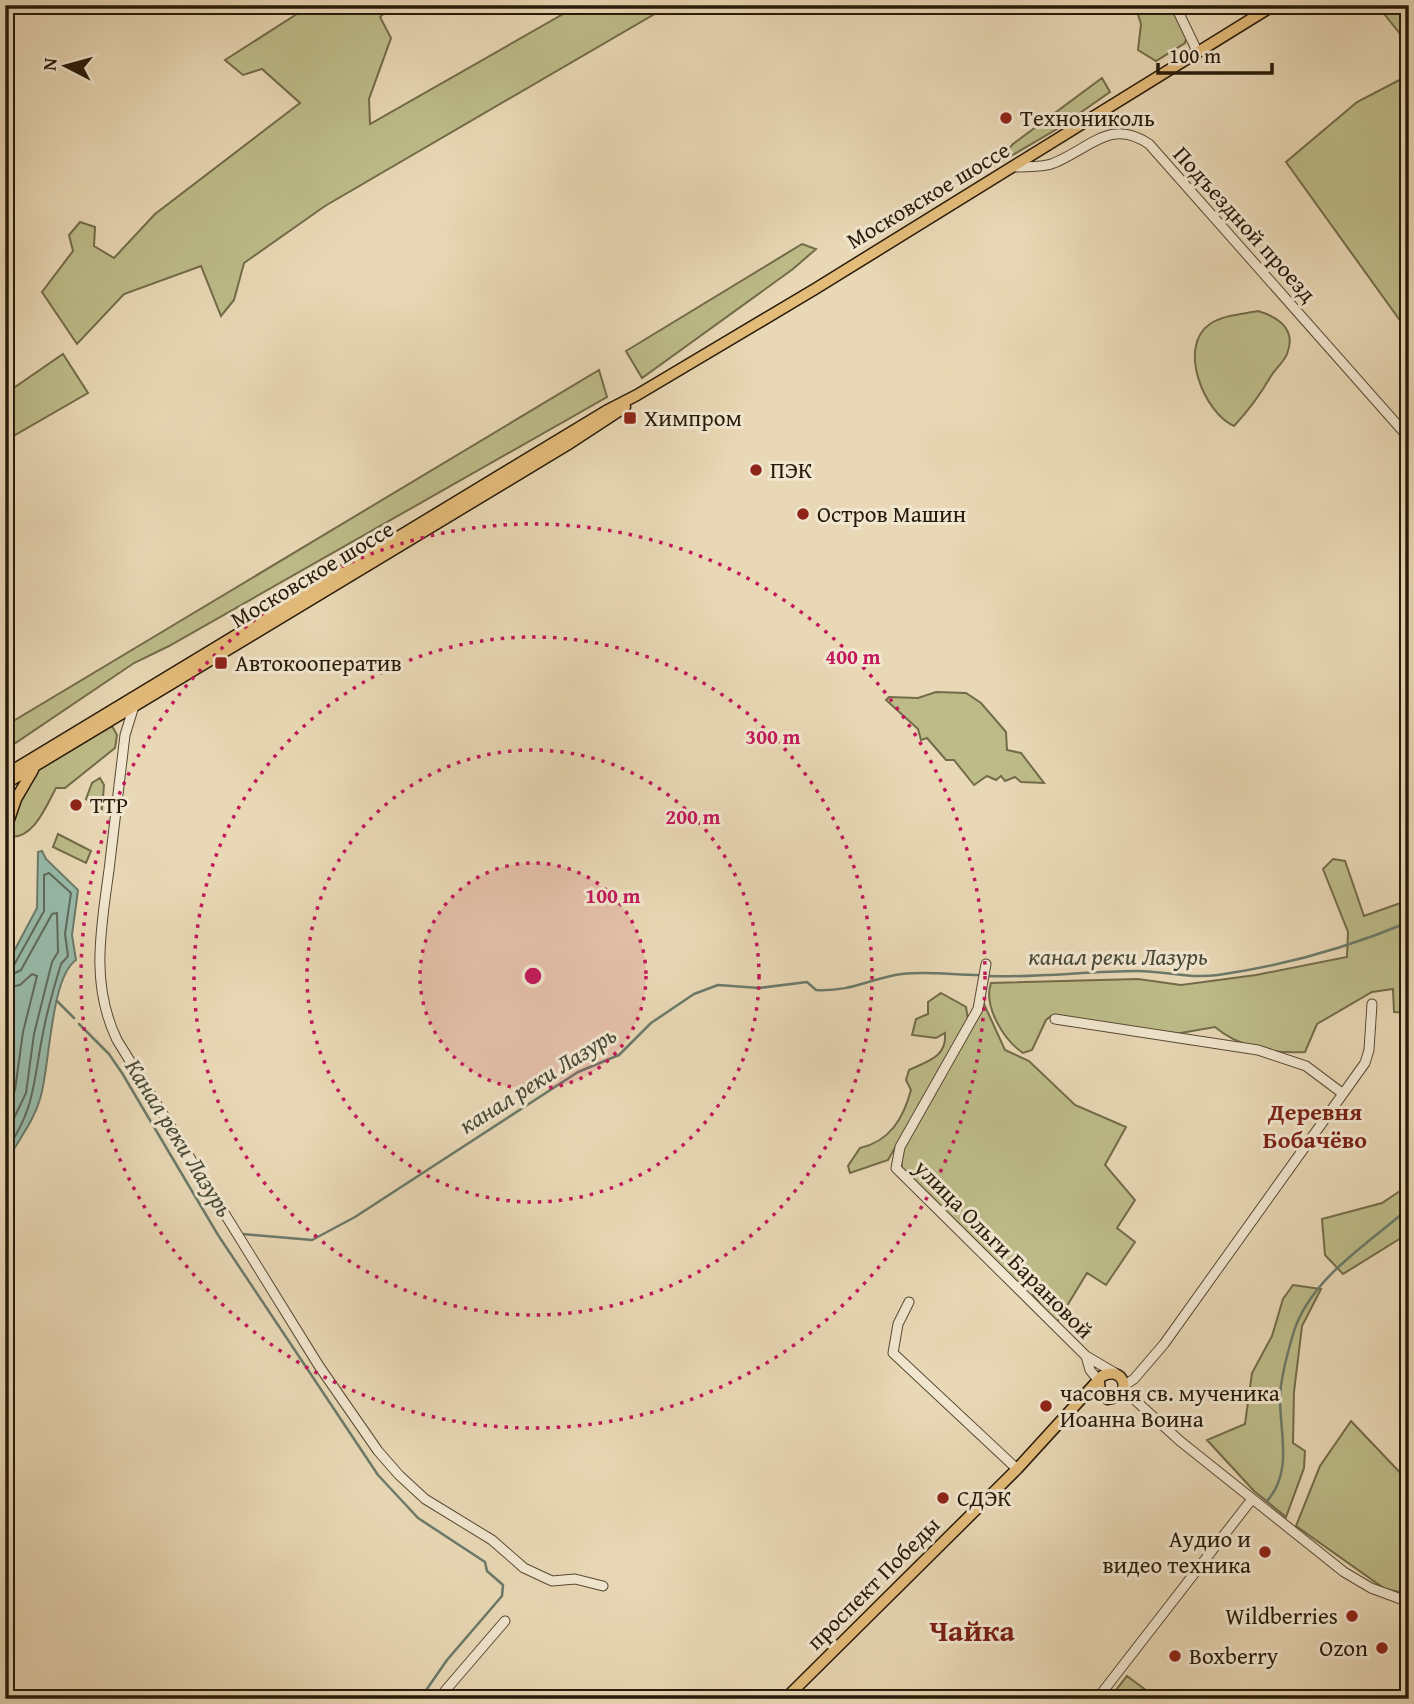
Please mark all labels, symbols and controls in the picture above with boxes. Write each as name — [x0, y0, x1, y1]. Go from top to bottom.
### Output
north arrow — [32, 32, 102, 102]
scale bar — [1158, 32, 1272, 76]
text: 100 m — [1169, 40, 1221, 71]
text: N — [35, 56, 64, 72]
place label: Технониколь — [1020, 101, 1155, 134]
marker: Технониколь — [998, 110, 1014, 126]
street label: Московское шоссе — [840, 133, 1016, 256]
street label: Подъездной проезд — [1166, 138, 1325, 309]
place label: Химпром — [644, 401, 742, 434]
marker: Химпром — [622, 410, 638, 426]
place label: ПЭК — [770, 453, 812, 486]
marker: ПЭК — [748, 462, 764, 478]
place label: Остров Машин — [817, 497, 966, 530]
marker: Остров Машин — [795, 506, 811, 522]
street label: Московское шоссе — [224, 512, 400, 635]
text: 400 m — [825, 641, 881, 672]
place label: Автокооператив — [235, 646, 402, 679]
marker: Автокооператив — [213, 655, 229, 671]
text: 300 m — [745, 721, 801, 752]
place label: ТТР — [90, 788, 128, 821]
marker: ТТР — [68, 797, 84, 813]
text: 200 m — [665, 801, 721, 832]
text: 100 m — [585, 880, 641, 911]
water label: канал реки Лазурь — [1028, 939, 1208, 974]
centre of rings — [521, 964, 545, 988]
water label: канал реки Лазурь — [452, 1017, 623, 1142]
water label: Канал реки Лазурь — [117, 1052, 242, 1224]
district label: Деревня Бобачёво — [1263, 1094, 1367, 1157]
street label: улица Ольги Барановой — [906, 1151, 1102, 1346]
place label: часовня св. мученика Иоанна Воина — [1060, 1376, 1280, 1435]
marker: часовня св. мученика Иоанна Воина — [1038, 1398, 1054, 1414]
place label: СДЭК — [957, 1481, 1011, 1514]
marker: СДЭК — [935, 1490, 951, 1506]
street label: проспект Победы — [798, 1508, 947, 1657]
place label: Аудио и видео техника — [1102, 1522, 1251, 1581]
marker: Аудио и видео техника — [1257, 1544, 1273, 1560]
place label: Wildberries — [1225, 1599, 1338, 1632]
district label: Чайка — [929, 1608, 1016, 1652]
marker: Wildberries — [1344, 1608, 1360, 1624]
place label: Ozon — [1319, 1631, 1368, 1664]
place label: Boxberry — [1189, 1639, 1279, 1672]
marker: Ozon — [1374, 1640, 1390, 1656]
marker: Boxberry — [1167, 1648, 1183, 1664]

